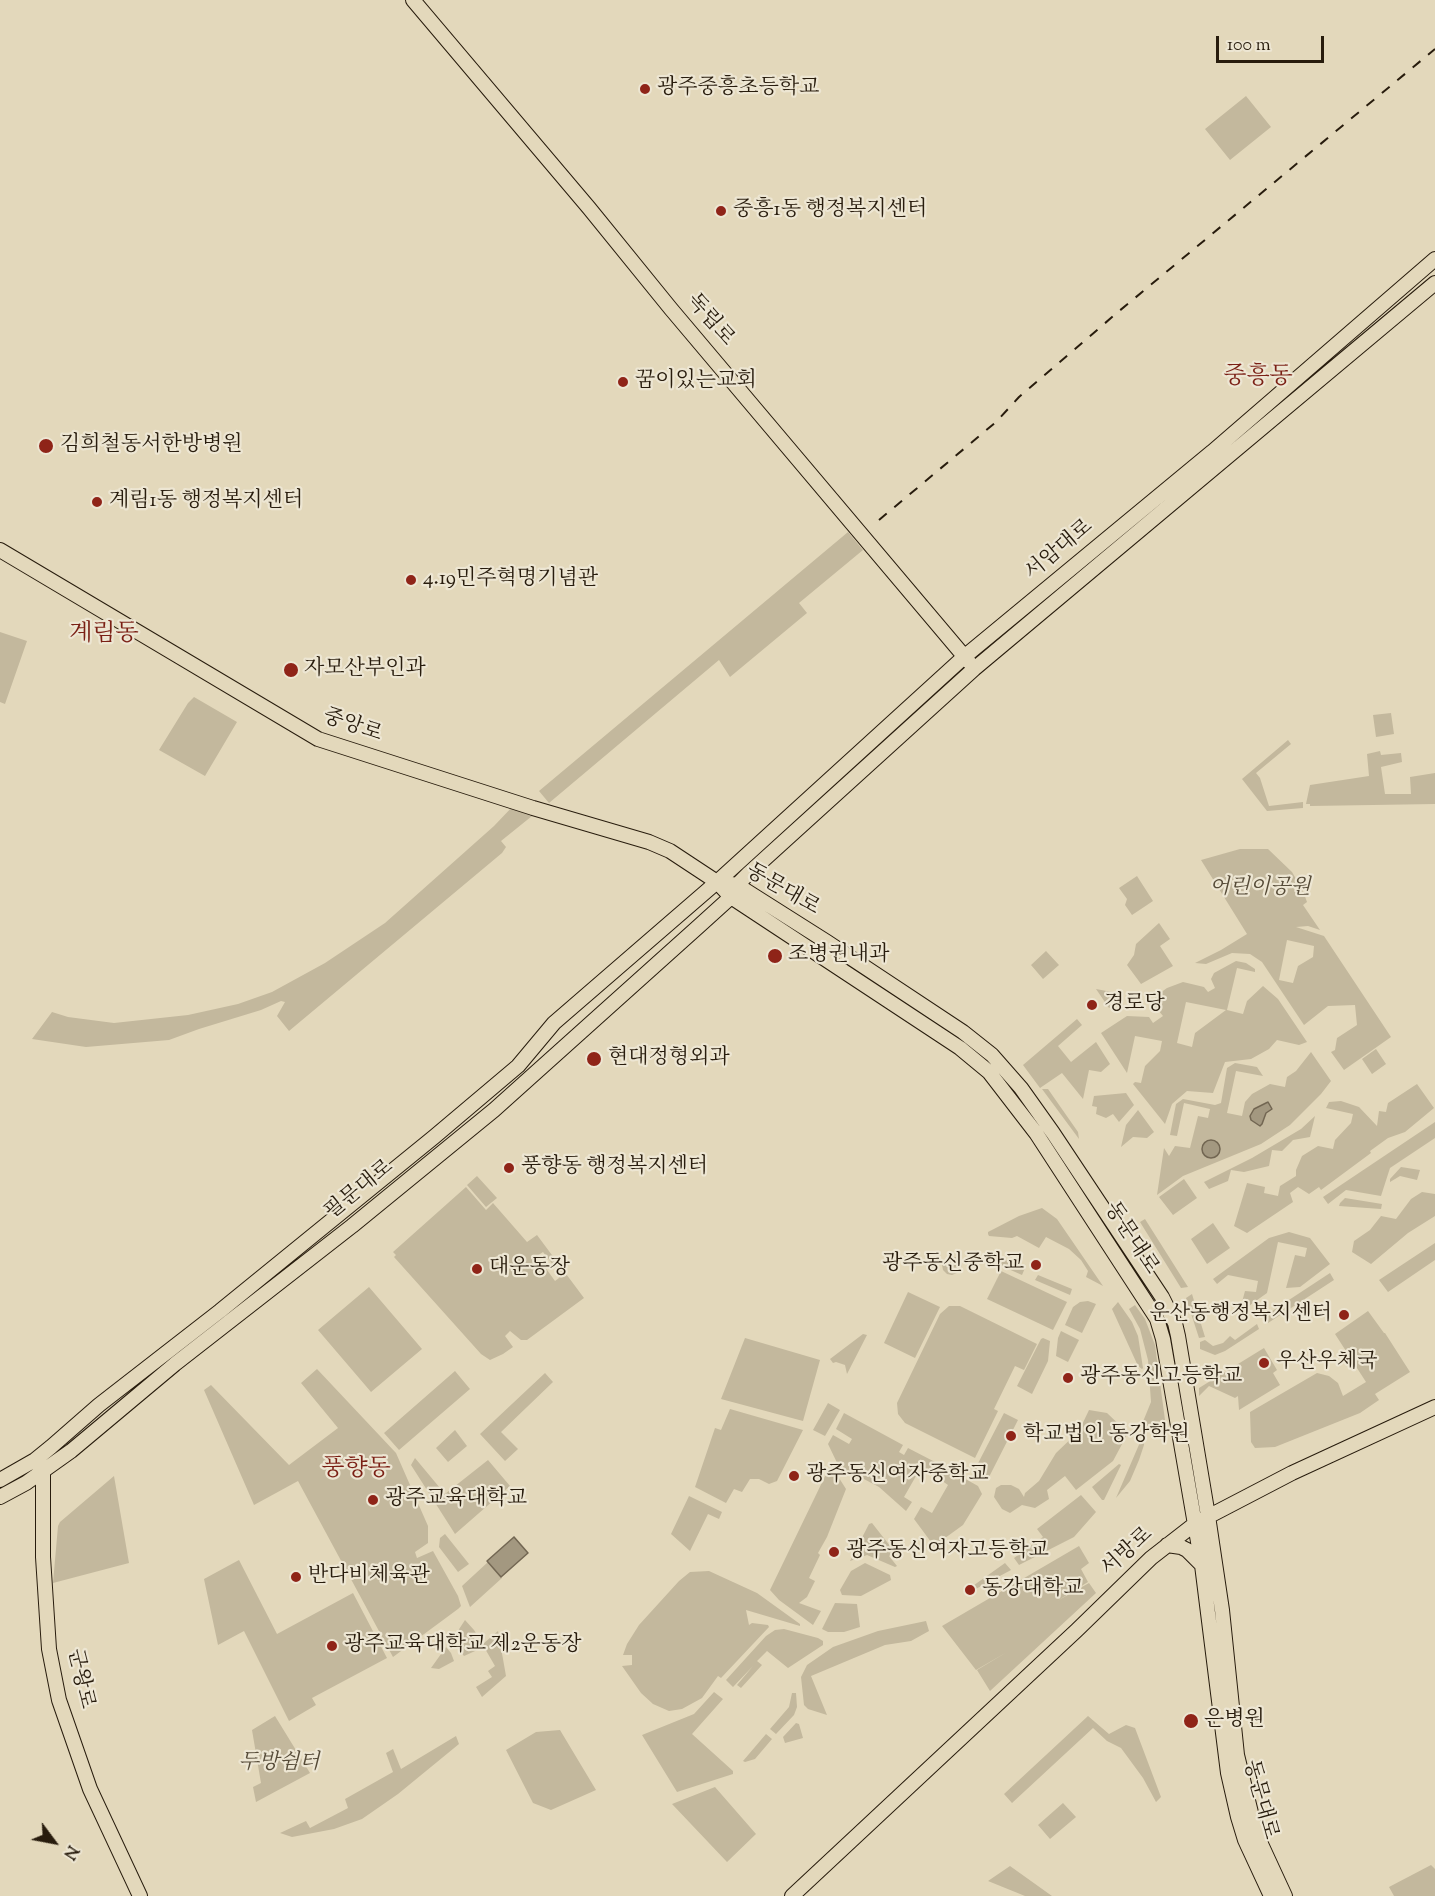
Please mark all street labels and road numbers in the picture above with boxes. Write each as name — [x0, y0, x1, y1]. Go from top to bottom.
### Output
street label: 독립로 — [680, 290, 738, 352]
street label: 서암대로 — [1021, 515, 1099, 587]
street label: 중앙로 — [319, 705, 385, 749]
street label: 동문대로 — [741, 860, 823, 922]
street label: 필문대로 — [321, 1156, 399, 1226]
street label: 동문대로 — [1097, 1198, 1163, 1280]
street label: 서방로 — [1097, 1523, 1159, 1583]
street label: 군왕로 — [60, 1647, 98, 1711]
street label: 동문대로 — [1236, 1758, 1282, 1842]

